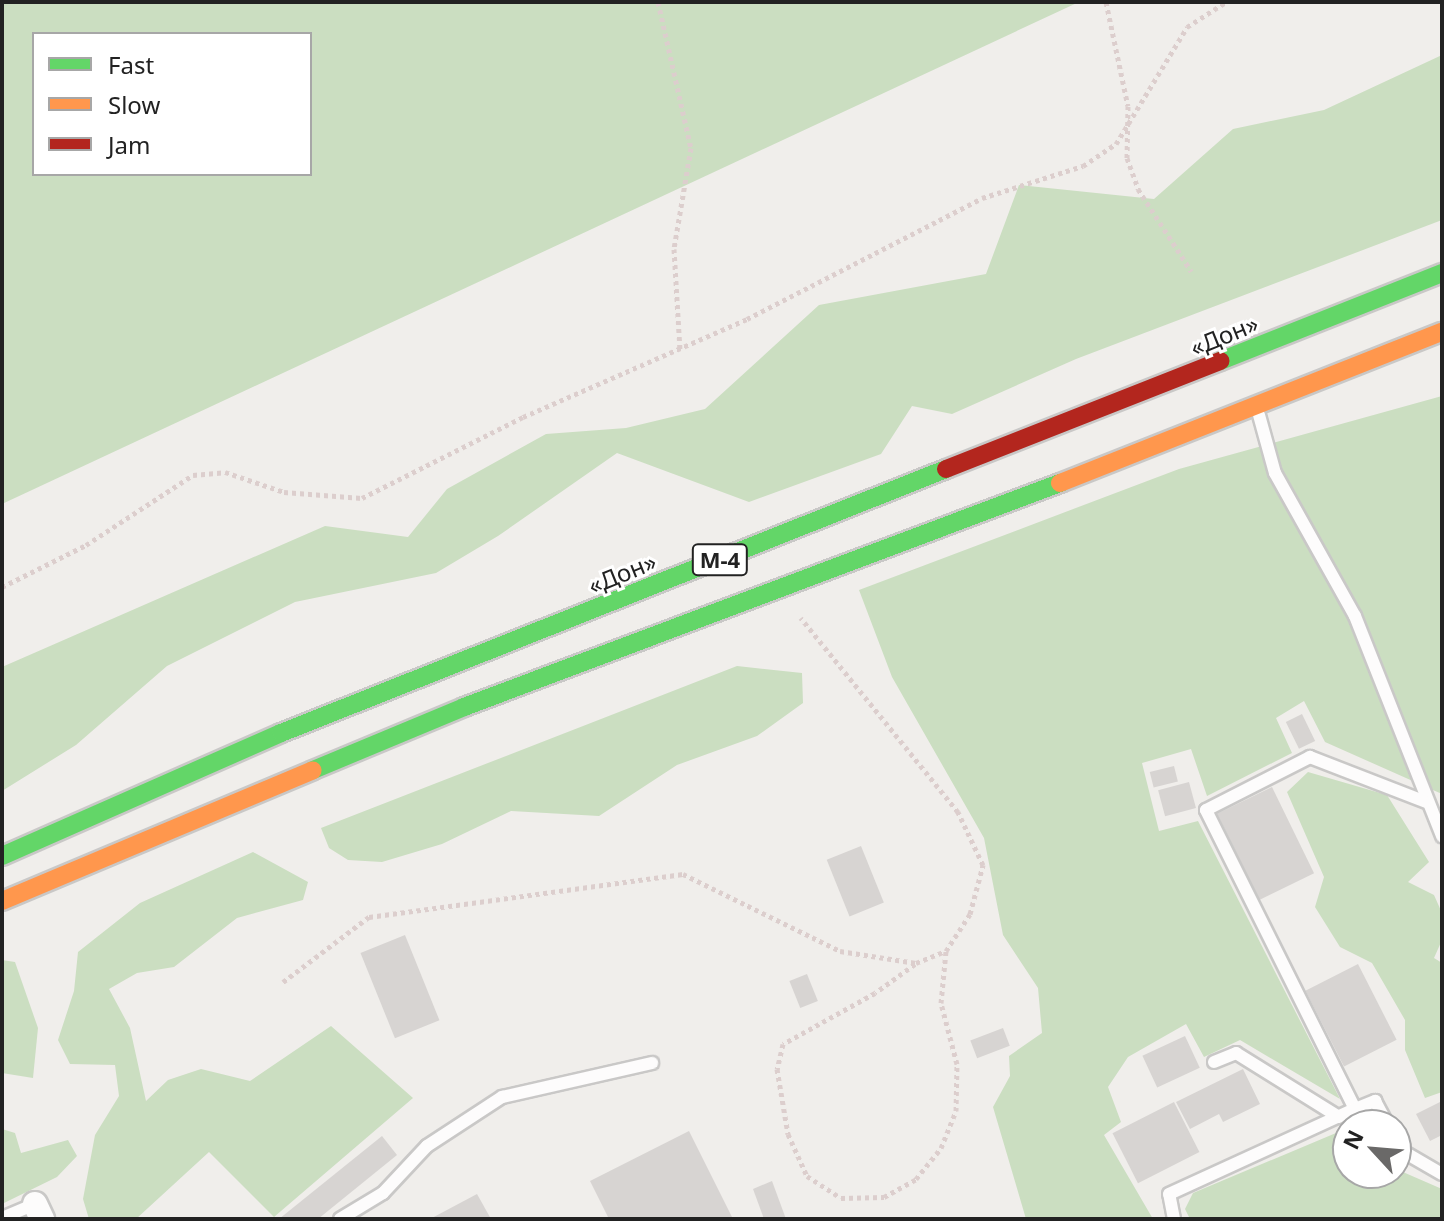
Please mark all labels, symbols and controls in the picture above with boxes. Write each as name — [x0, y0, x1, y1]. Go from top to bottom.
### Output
legend — [32, 32, 312, 176]
text: Fast — [108, 48, 154, 81]
text: Slow — [108, 88, 160, 121]
text: Jam — [108, 128, 150, 161]
street label: «Дон» — [1186, 308, 1262, 362]
road number: М-4 — [690, 542, 750, 578]
street label: «Дон» — [584, 546, 660, 600]
north arrow — [1332, 1109, 1412, 1189]
text: N — [1335, 1125, 1370, 1154]

